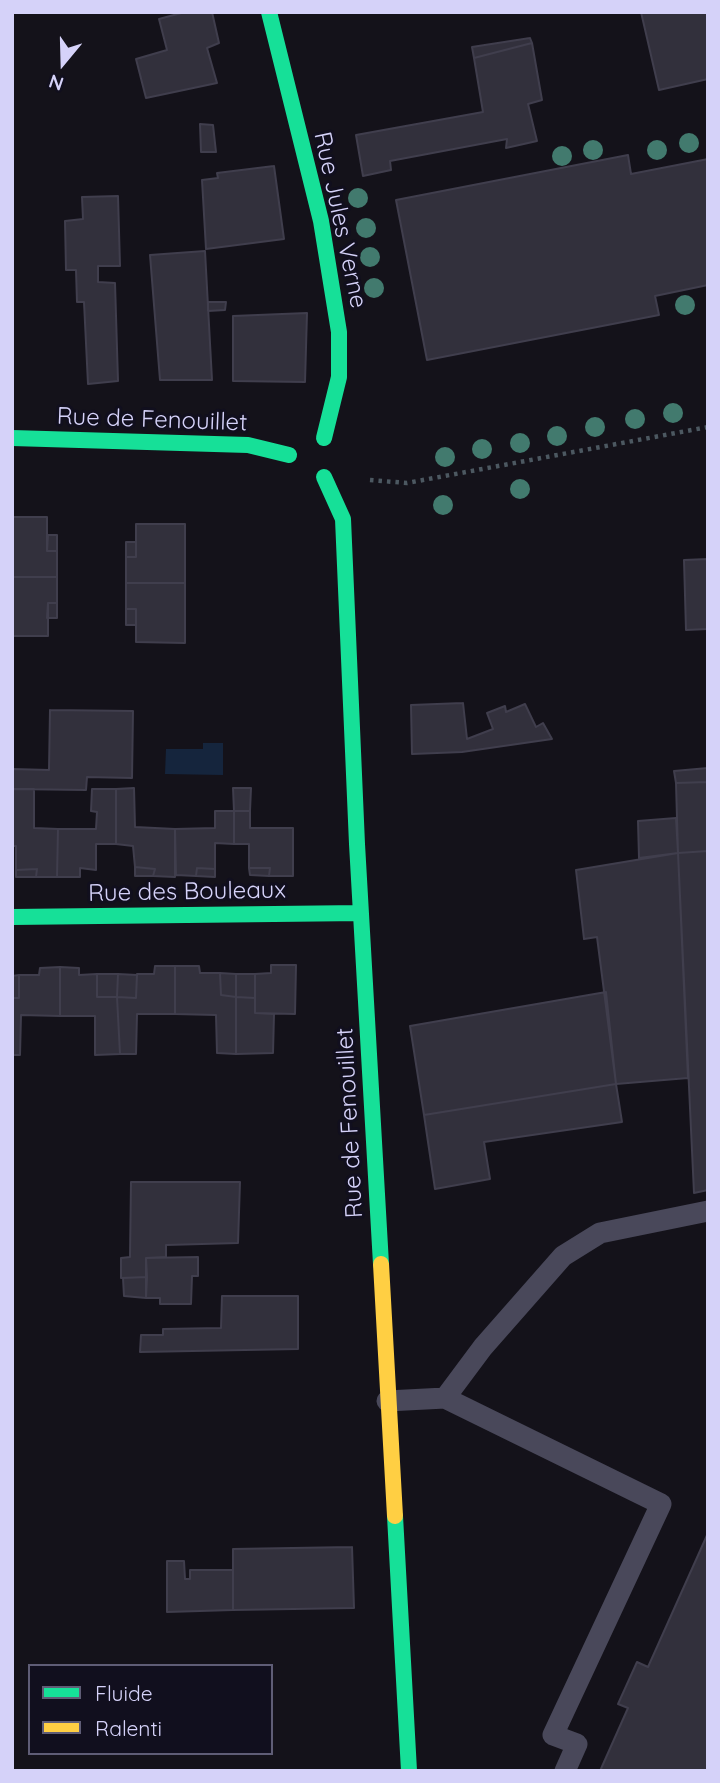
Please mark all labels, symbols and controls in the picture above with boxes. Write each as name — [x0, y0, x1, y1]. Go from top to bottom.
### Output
north arrow — [28, 28, 98, 98]
text: N — [46, 69, 67, 96]
street label: Rue Jules Verne — [307, 129, 373, 311]
street label: Rue de Fenouillet — [56, 402, 248, 438]
street label: Rue des Bouleaux — [88, 876, 286, 908]
street label: Rue de Fenouillet — [331, 1027, 369, 1219]
legend — [28, 1664, 273, 1755]
text: Fluide — [95, 1680, 153, 1706]
text: Ralenti — [95, 1715, 162, 1741]

